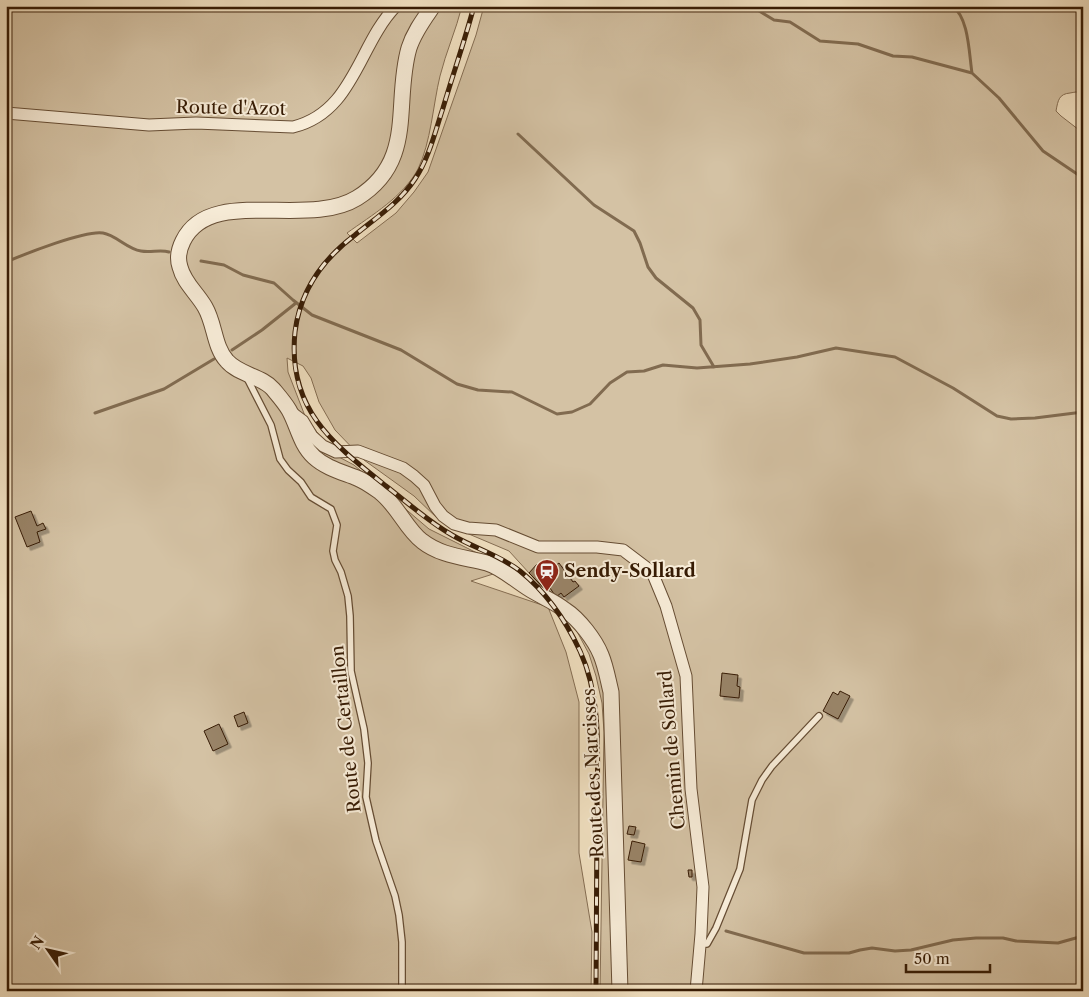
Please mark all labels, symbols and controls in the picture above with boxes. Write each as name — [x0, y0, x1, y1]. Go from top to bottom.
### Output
street label: Route d'Azot — [176, 96, 287, 120]
station icon: Sendy-Sollard — [534, 558, 560, 592]
place label: Sendy-Sollard — [564, 560, 696, 582]
street label: Route de Certaillon — [326, 644, 366, 814]
street label: Chemin de Sollard — [654, 669, 690, 830]
street label: Route des Narcisses — [578, 688, 608, 858]
north arrow — [22, 924, 72, 974]
text: N — [26, 933, 48, 953]
scale bar — [906, 942, 990, 974]
text: 50 m — [914, 949, 950, 968]

